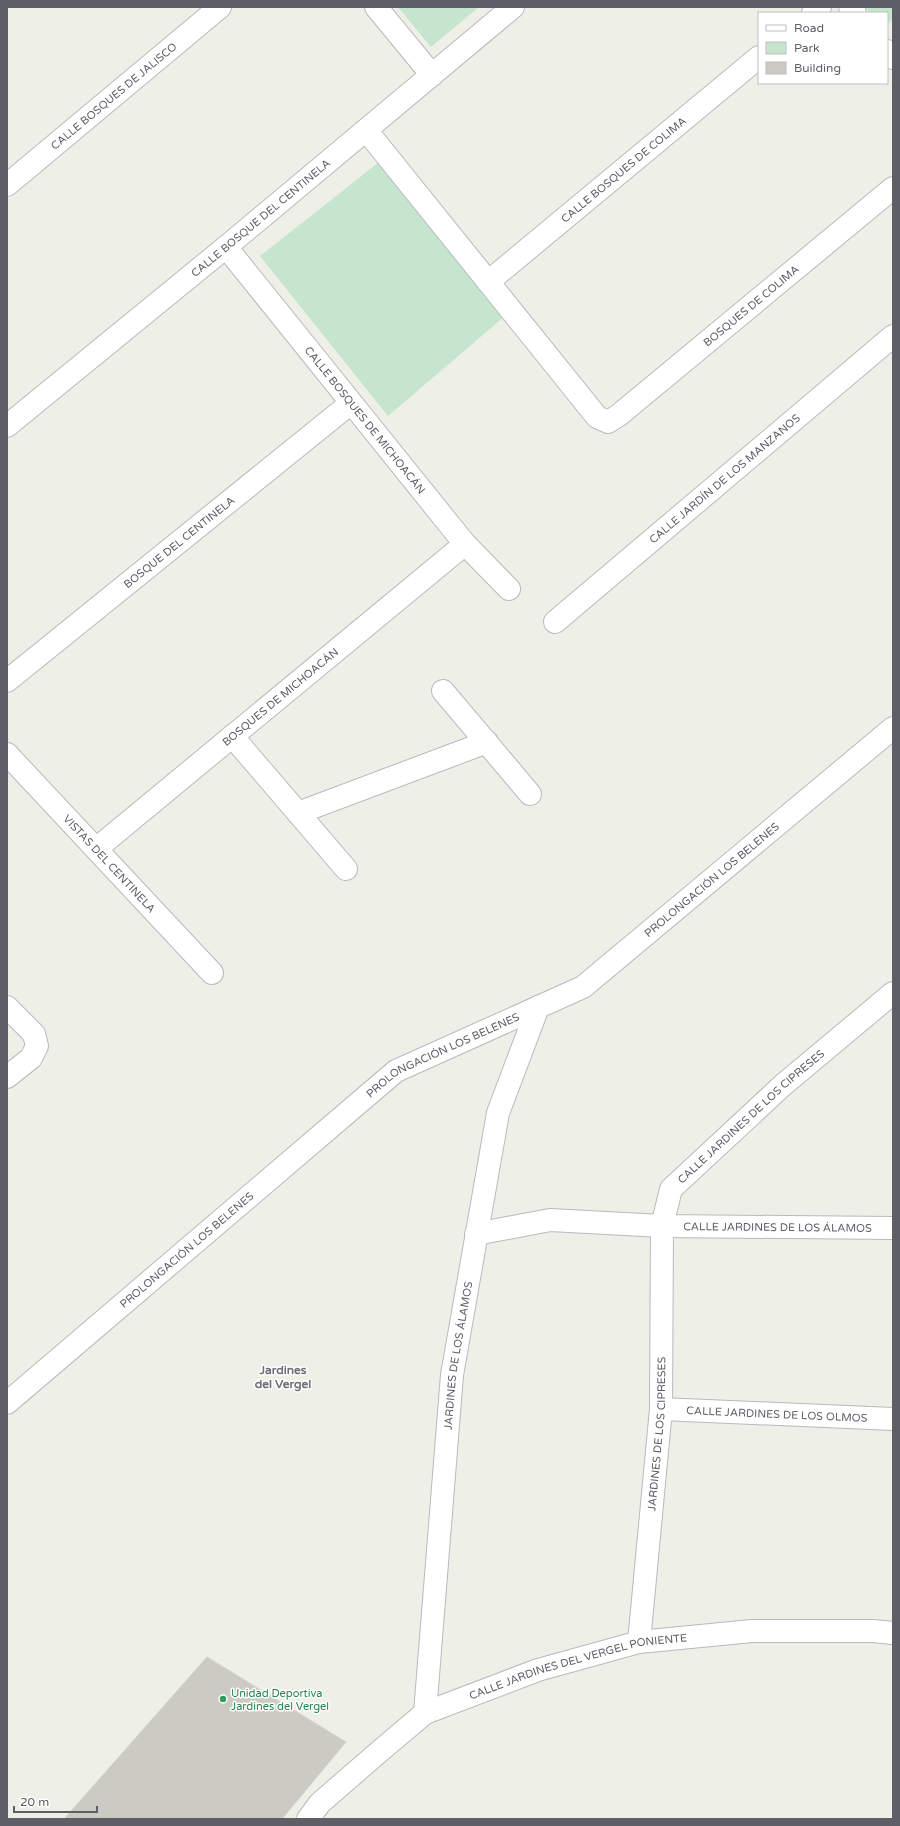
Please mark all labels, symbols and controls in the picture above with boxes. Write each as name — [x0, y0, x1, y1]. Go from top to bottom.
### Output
legend — [758, 12, 888, 84]
text: Road — [794, 21, 824, 35]
street label: CALLE BOSQUES DE JALISCO — [48, 40, 179, 152]
text: Park — [794, 41, 820, 55]
text: Building — [794, 61, 841, 75]
street label: CALLE BOSQUES DE COLIMA — [558, 114, 689, 225]
street label: CALLE BOSQUE DEL CENTINELA — [188, 156, 333, 279]
street label: BOSQUES DE COLIMA — [701, 262, 801, 349]
street label: CALLE BOSQUES DE MICHOACÁN — [302, 344, 428, 496]
street label: CALLE JARDÍN DE LOS MANZANOS — [646, 411, 803, 546]
street label: BOSQUE DEL CENTINELA — [121, 493, 237, 591]
street label: BOSQUES DE MICHOACÁN — [220, 645, 341, 749]
street label: VISTAS DEL CENTINELA — [61, 812, 158, 915]
street label: PROLONGACIÓN LOS BELENES — [642, 819, 782, 940]
street label: PROLONGACIÓN LOS BELENES — [363, 1010, 522, 1100]
street label: CALLE JARDINES DE LOS CIPRESES — [675, 1047, 827, 1186]
street label: PROLONGACIÓN LOS BELENES — [117, 1189, 256, 1310]
street label: CALLE JARDINES DE LOS ÁLAMOS — [683, 1220, 872, 1234]
street label: JARDINES DE LOS ÁLAMOS — [441, 1280, 475, 1431]
street label: JARDINES DE LOS CIPRESES — [645, 1356, 668, 1512]
district label: Jardines del Vergel — [255, 1363, 311, 1392]
street label: CALLE JARDINES DE LOS OLMOS — [686, 1404, 868, 1424]
street label: CALLE JARDINES DEL VERGEL PONIENTE — [467, 1631, 687, 1702]
place label: Unidad Deportiva Jardines del Vergel — [231, 1687, 329, 1713]
marker: Unidad Deportiva Jardines del Vergel — [218, 1694, 228, 1704]
scale bar — [14, 1788, 97, 1814]
text: 20 m — [20, 1795, 49, 1809]

